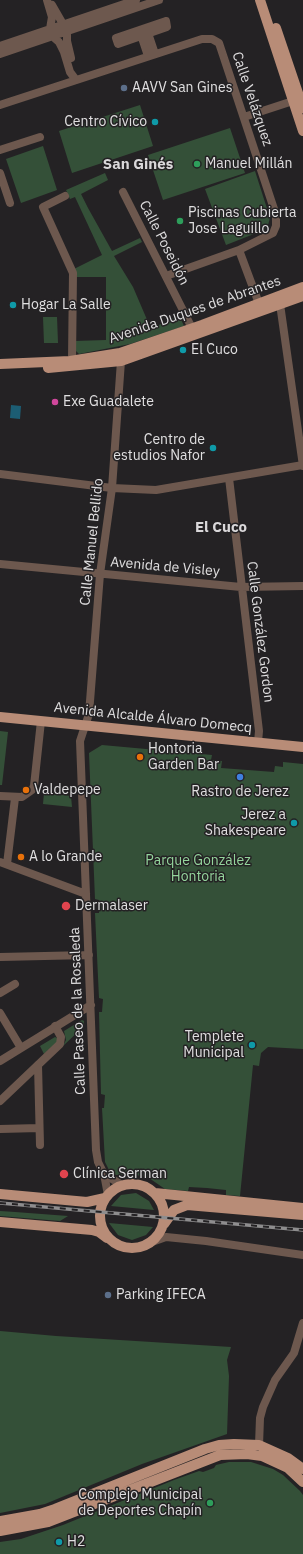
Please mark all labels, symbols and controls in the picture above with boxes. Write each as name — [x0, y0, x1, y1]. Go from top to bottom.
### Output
street label: Calle Velázquez — [228, 50, 276, 148]
place label: AAVV San Gines — [132, 80, 233, 96]
marker: AAVV San Gines — [119, 83, 129, 93]
place label: Centro Cívico — [64, 114, 147, 130]
marker: Centro Cívico — [150, 117, 160, 127]
district label: San Ginés — [103, 156, 173, 174]
place label: Manuel Millán — [205, 156, 292, 172]
marker: Manuel Millán — [192, 159, 202, 169]
street label: Calle Poseidón — [135, 198, 193, 288]
place label: Piscinas Cubierta Jose Laguillo — [188, 205, 296, 238]
marker: Piscinas Cubierta Jose Laguillo — [175, 216, 185, 226]
street label: Avenida Duques de Abrantes — [107, 273, 283, 347]
place label: Hogar La Salle — [21, 297, 111, 313]
marker: Hogar La Salle — [8, 300, 18, 310]
place label: El Cuco — [191, 342, 238, 358]
marker: El Cuco — [178, 345, 188, 355]
place label: Exe Guadalete — [63, 394, 154, 410]
marker: Exe Guadalete — [50, 397, 60, 407]
place label: Centro de estudios Nafor — [113, 432, 205, 464]
marker: Centro de estudios Nafor — [208, 443, 218, 453]
street label: Calle Manuel Bellido — [77, 477, 107, 607]
district label: El Cuco — [195, 519, 247, 537]
street label: Avenida de Visley — [110, 554, 220, 580]
street label: Calle González Gordon — [243, 561, 277, 703]
street label: Avenida Alcalde Álvaro Domecq — [53, 699, 253, 737]
place label: Hontoria Garden Bar — [148, 741, 219, 774]
marker: Hontoria Garden Bar — [135, 752, 145, 762]
marker: Rastro de Jerez — [235, 772, 245, 782]
place label: Valdepepe — [34, 782, 101, 798]
place label: Rastro de Jerez — [191, 784, 289, 800]
marker: Valdepepe — [21, 785, 31, 795]
place label: Jerez a Shakespeare — [205, 807, 286, 840]
marker: Jerez a Shakespeare — [289, 818, 299, 828]
place label: A lo Grande — [29, 849, 102, 865]
marker: A lo Grande — [16, 852, 26, 862]
park label: Parque González Hontoria — [145, 853, 251, 886]
place label: Dermalaser — [75, 898, 148, 914]
marker: Dermalaser — [60, 900, 72, 912]
street label: Calle Paseo de la Rosaleda — [67, 927, 89, 1095]
place label: Templete Municipal — [183, 1029, 244, 1062]
marker: Templete Municipal — [247, 1040, 257, 1050]
place label: Clínica Serman — [73, 1166, 167, 1182]
marker: Clínica Serman — [58, 1168, 70, 1180]
place label: Parking IFECA — [116, 1287, 206, 1303]
marker: Parking IFECA — [103, 1290, 113, 1300]
place label: Complejo Municipal de Deportes Chapín — [78, 1487, 202, 1520]
marker: Complejo Municipal de Deportes Chapín — [205, 1498, 215, 1508]
place label: H2 — [67, 1534, 85, 1550]
marker: H2 — [54, 1537, 64, 1547]

